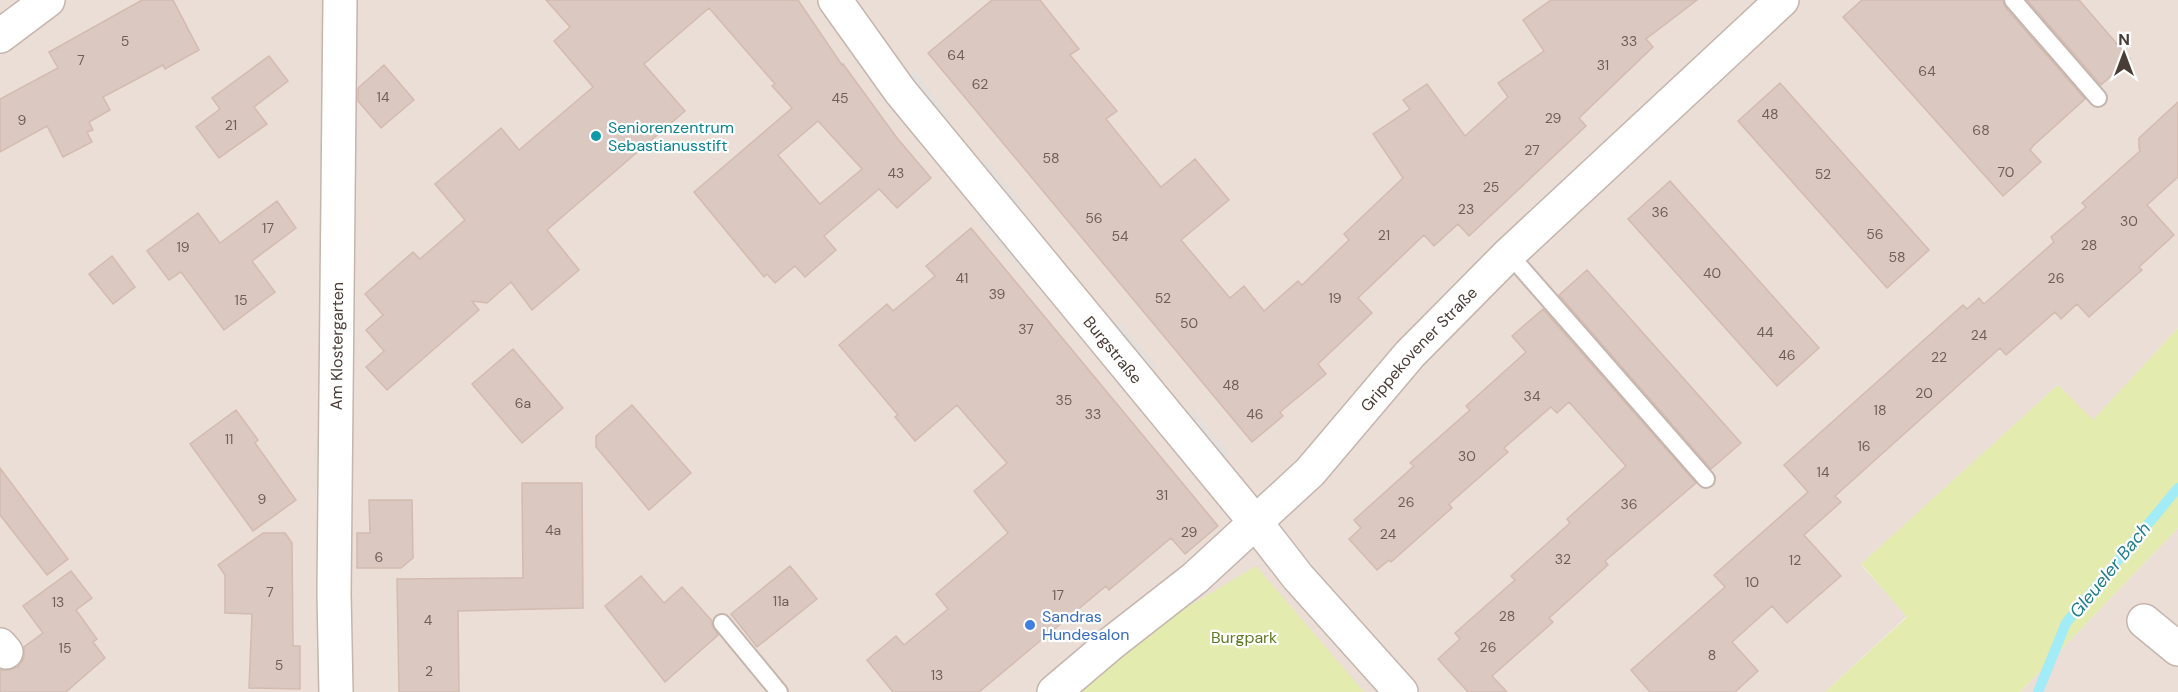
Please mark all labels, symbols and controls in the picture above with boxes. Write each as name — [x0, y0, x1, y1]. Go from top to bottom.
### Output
north arrow — [2094, 24, 2154, 84]
text: N — [2118, 29, 2130, 50]
house number: 5 — [121, 32, 129, 50]
house number: 33 — [1621, 32, 1637, 50]
house number: 64 — [947, 46, 965, 64]
house number: 7 — [77, 51, 85, 69]
house number: 31 — [1597, 56, 1609, 74]
house number: 64 — [1918, 62, 1936, 80]
house number: 62 — [972, 75, 988, 93]
house number: 14 — [377, 88, 390, 106]
house number: 45 — [831, 89, 849, 107]
house number: 48 — [1761, 105, 1779, 123]
house number: 29 — [1545, 109, 1562, 127]
house number: 9 — [18, 111, 27, 129]
house number: 21 — [225, 116, 237, 134]
place label: Seniorenzentrum Sebastianusstift — [608, 117, 734, 156]
house number: 68 — [1972, 121, 1990, 139]
marker: Seniorenzentrum Sebastianusstift — [589, 129, 603, 143]
house number: 27 — [1524, 141, 1540, 159]
house number: 58 — [1042, 149, 1060, 167]
house number: 70 — [1998, 163, 2014, 181]
house number: 43 — [888, 164, 904, 182]
house number: 52 — [1815, 165, 1831, 183]
house number: 25 — [1483, 178, 1499, 196]
house number: 23 — [1458, 200, 1474, 218]
house number: 36 — [1651, 203, 1669, 221]
house number: 56 — [1085, 209, 1103, 227]
house number: 30 — [2120, 212, 2138, 230]
house number: 17 — [262, 219, 274, 237]
house number: 56 — [1866, 225, 1884, 243]
house number: 21 — [1378, 226, 1390, 244]
house number: 54 — [1111, 227, 1129, 245]
house number: 28 — [2081, 236, 2097, 254]
house number: 19 — [176, 238, 190, 256]
house number: 58 — [1888, 248, 1906, 266]
house number: 40 — [1703, 264, 1721, 282]
house number: 41 — [956, 269, 968, 287]
house number: 26 — [2048, 269, 2064, 287]
street label: Am Klostergarten — [326, 282, 348, 410]
street label: Grippekovener Straße — [1356, 282, 1482, 416]
house number: 39 — [989, 285, 1006, 303]
house number: 52 — [1155, 289, 1171, 307]
house number: 19 — [1328, 289, 1342, 307]
house number: 15 — [235, 291, 247, 309]
street label: Burgstraße — [1079, 312, 1147, 388]
house number: 50 — [1180, 314, 1198, 332]
house number: 37 — [1018, 320, 1034, 338]
house number: 44 — [1757, 323, 1774, 341]
house number: 24 — [1971, 326, 1988, 344]
house number: 46 — [1778, 346, 1796, 364]
house number: 22 — [1931, 348, 1947, 366]
house number: 48 — [1222, 376, 1240, 394]
house number: 20 — [1915, 384, 1933, 402]
house number: 34 — [1524, 387, 1541, 405]
house number: 35 — [1056, 391, 1072, 409]
house number: 6a — [515, 394, 531, 412]
house number: 18 — [1874, 401, 1886, 419]
house number: 33 — [1085, 405, 1101, 423]
house number: 46 — [1246, 405, 1264, 423]
house number: 11 — [225, 430, 233, 448]
house number: 16 — [1857, 437, 1871, 455]
house number: 30 — [1458, 447, 1476, 465]
house number: 14 — [1817, 463, 1830, 481]
house number: 31 — [1156, 486, 1168, 504]
house number: 9 — [258, 490, 267, 508]
house number: 26 — [1398, 493, 1414, 511]
house number: 36 — [1620, 495, 1638, 513]
water label: Gleueler Bach — [2064, 517, 2156, 623]
house number: 4a — [545, 521, 561, 539]
house number: 29 — [1181, 523, 1198, 541]
house number: 24 — [1380, 525, 1397, 543]
house number: 6 — [375, 548, 383, 566]
house number: 32 — [1555, 550, 1571, 568]
house number: 12 — [1789, 551, 1801, 569]
house number: 10 — [1745, 573, 1759, 591]
house number: 7 — [266, 583, 274, 601]
house number: 17 — [1052, 586, 1064, 604]
house number: 11a — [773, 592, 789, 610]
house number: 13 — [52, 593, 64, 611]
place label: Sandras Hundesalon — [1042, 606, 1129, 645]
house number: 28 — [1499, 607, 1515, 625]
house number: 4 — [424, 611, 433, 629]
marker: Sandras Hundesalon — [1023, 618, 1037, 632]
park label: Burgpark — [1211, 627, 1277, 648]
house number: 26 — [1480, 638, 1496, 656]
house number: 15 — [59, 639, 71, 657]
house number: 8 — [1708, 646, 1716, 664]
house number: 5 — [275, 656, 283, 674]
house number: 2 — [425, 662, 433, 680]
house number: 13 — [931, 666, 943, 684]

